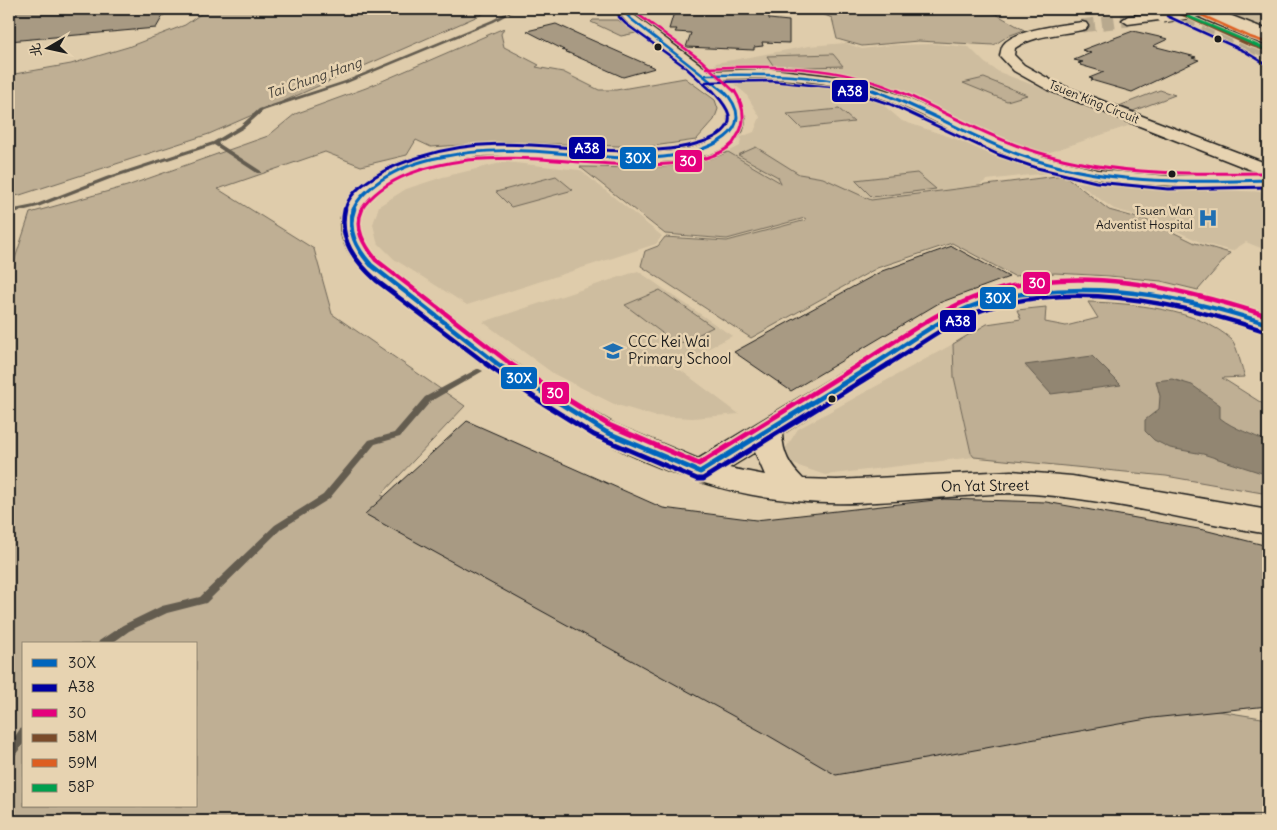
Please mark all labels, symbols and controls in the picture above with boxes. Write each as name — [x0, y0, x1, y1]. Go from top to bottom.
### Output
north arrow — [22, 22, 72, 72]
unlabelled marker — [1213, 34, 1223, 44]
text: 北 — [25, 42, 45, 58]
unlabelled marker — [653, 42, 663, 52]
water label: Tai Chung Hang — [264, 53, 365, 103]
street label: Tsuen King Circuit — [1047, 77, 1141, 126]
line badge: A38 — [831, 79, 869, 103]
text: A38 — [837, 82, 863, 100]
line badge: A38 — [568, 136, 606, 160]
text: A38 — [574, 139, 600, 157]
line badge: 30X — [619, 146, 657, 170]
text: 30X — [625, 149, 651, 167]
line badge: 30 — [674, 149, 703, 173]
text: 30 — [679, 152, 697, 170]
unlabelled marker — [1167, 169, 1177, 179]
place label: Tsuen Wan Adventist Hospital — [1096, 203, 1193, 232]
hospital icon: Tsuen Wan Adventist Hospital — [1197, 207, 1219, 229]
line badge: 30 — [1022, 271, 1051, 295]
text: 30 — [1028, 274, 1046, 292]
line badge: 30X — [979, 286, 1017, 310]
text: 30X — [985, 289, 1011, 307]
line badge: A38 — [939, 309, 977, 333]
text: A38 — [945, 312, 971, 330]
place label: CCC Kei Wai Primary School — [628, 332, 731, 368]
school or university icon: CCC Kei Wai Primary School — [602, 340, 624, 362]
line badge: 30X — [500, 366, 538, 390]
text: 30X — [506, 369, 532, 387]
line badge: 30 — [541, 381, 570, 405]
text: 30 — [546, 384, 564, 402]
unlabelled marker — [827, 394, 837, 404]
street label: On Yat Street — [941, 475, 1029, 496]
legend — [22, 642, 198, 808]
text: 30X — [68, 653, 96, 672]
text: A38 — [68, 677, 95, 696]
text: 30 — [68, 703, 86, 722]
text: 58M — [68, 727, 97, 746]
text: 59M — [68, 753, 97, 772]
text: 58P — [68, 777, 94, 796]

